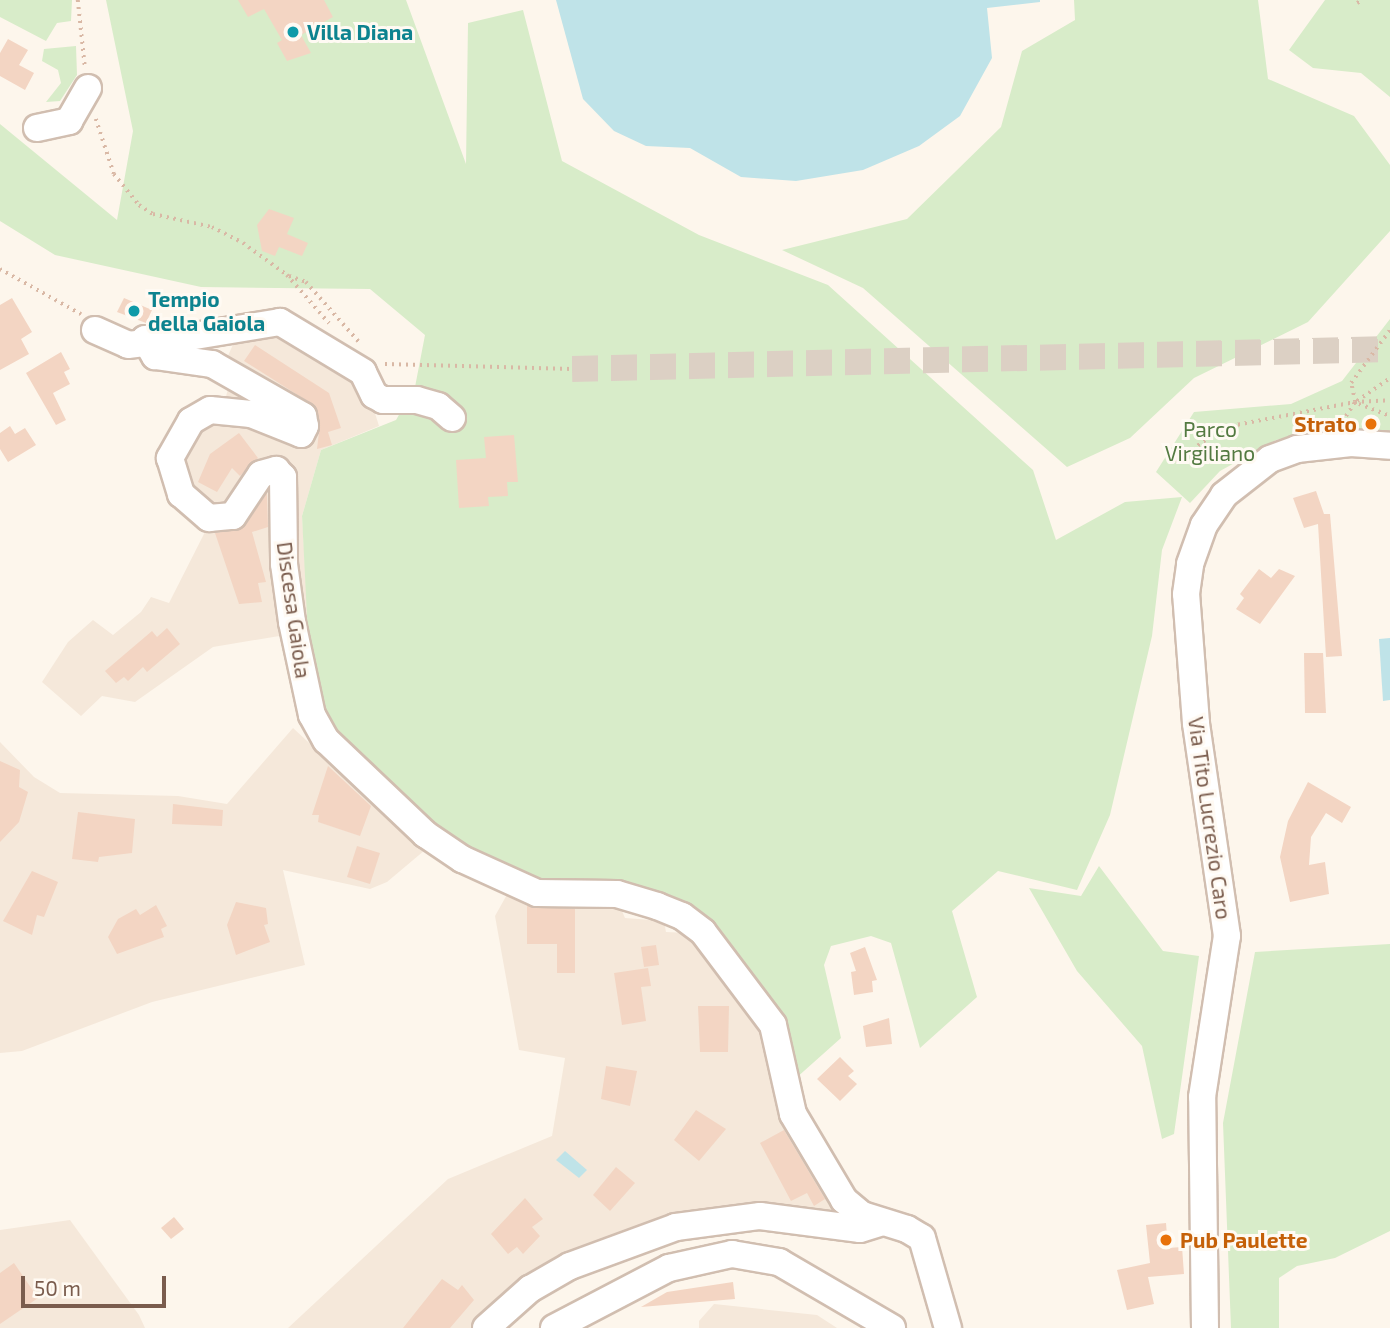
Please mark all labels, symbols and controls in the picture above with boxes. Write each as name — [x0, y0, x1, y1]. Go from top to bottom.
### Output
place label: Villa Diana — [307, 19, 413, 45]
marker: Villa Diana — [285, 24, 301, 40]
place label: Tempio della Gaiola — [148, 286, 265, 336]
marker: Tempio della Gaiola — [126, 303, 142, 319]
place label: Strato — [1294, 411, 1357, 437]
park label: Parco Virgiliano — [1165, 416, 1255, 466]
marker: Strato — [1363, 416, 1379, 432]
street label: Discesa Gaiola — [272, 540, 316, 680]
street label: Via Tito Lucrezio Caro — [1183, 715, 1237, 921]
place label: Pub Paulette — [1180, 1227, 1308, 1253]
marker: Pub Paulette — [1158, 1232, 1174, 1248]
scale bar — [24, 1262, 170, 1306]
text: 50 m — [34, 1275, 81, 1300]

